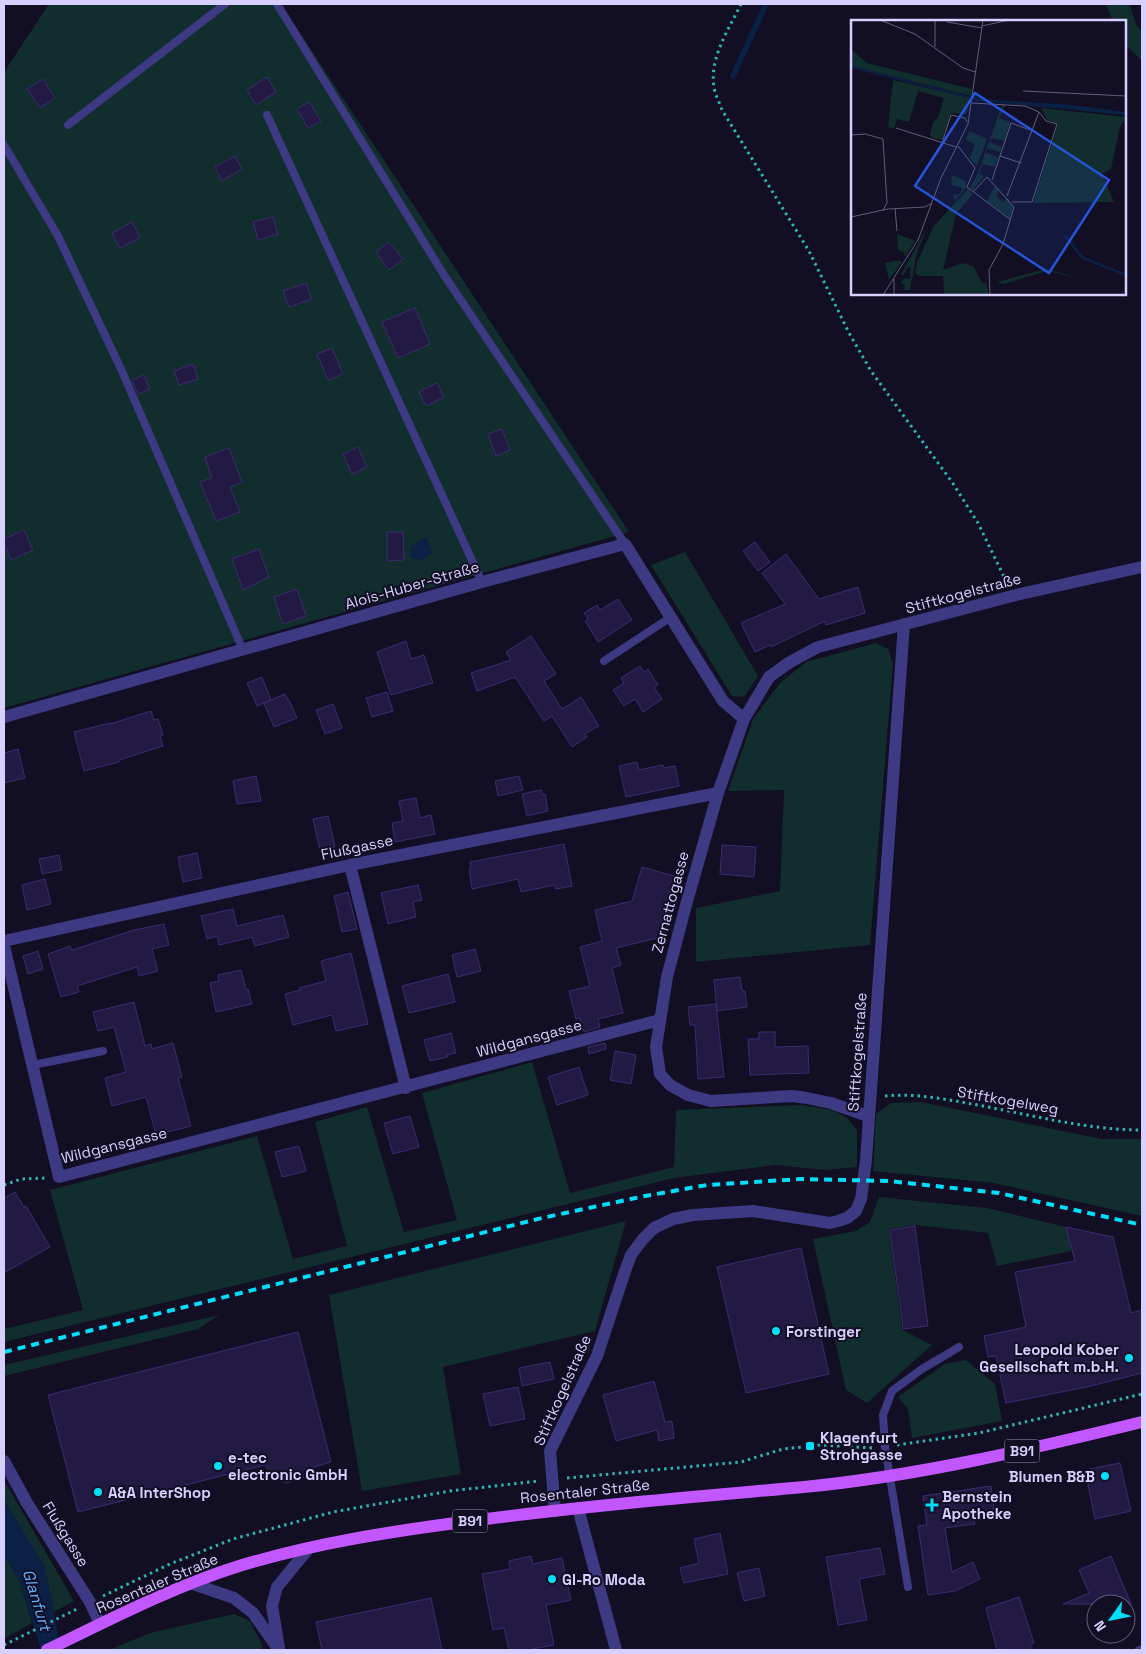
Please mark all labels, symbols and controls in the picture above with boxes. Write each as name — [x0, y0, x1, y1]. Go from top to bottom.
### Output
inset map — [851, 20, 1126, 295]
street label: Alois-Huber-Straße — [343, 557, 482, 613]
street label: Stiftkogelstraße — [903, 568, 1023, 618]
street label: Flußgasse — [319, 830, 395, 864]
street label: Zernattogasse — [647, 849, 693, 955]
street label: Stiftkogelstraße — [843, 992, 871, 1112]
street label: Wildgansgasse — [474, 1015, 584, 1061]
street label: Stiftkogelweg — [956, 1082, 1060, 1118]
street label: Wildgansgasse — [59, 1123, 169, 1167]
place label: Forstinger — [786, 1322, 861, 1341]
marker: Forstinger — [770, 1325, 782, 1337]
street label: Stiftkogelstraße — [529, 1332, 595, 1448]
place label: Leopold Kober Gesellschaft m.b.H. — [979, 1340, 1119, 1376]
marker: Leopold Kober Gesellschaft m.b.H. — [1123, 1352, 1135, 1364]
place label: Klagenfurt Strohgasse — [820, 1428, 903, 1464]
marker: Klagenfurt Strohgasse — [804, 1440, 816, 1452]
road number: B91 — [1004, 1440, 1040, 1462]
place label: e-tec electronic GmbH — [228, 1448, 348, 1484]
marker: e-tec electronic GmbH — [212, 1460, 224, 1472]
place label: Blumen B&B — [1009, 1467, 1095, 1486]
marker: Blumen B&B — [1099, 1470, 1111, 1482]
street label: Rosentaler Straße — [519, 1475, 651, 1507]
place label: A&A InterShop — [108, 1483, 211, 1502]
marker: A&A InterShop — [92, 1486, 104, 1498]
place label: Bernstein Apotheke — [942, 1487, 1012, 1523]
street label: Flußgasse — [39, 1498, 94, 1570]
marker: Bernstein Apotheke — [926, 1499, 938, 1511]
road number: B91 — [452, 1510, 488, 1532]
street label: Rosentaler Straße — [93, 1549, 221, 1617]
water label: Glanfurt — [18, 1567, 57, 1635]
place label: GI-Ro Moda — [562, 1570, 646, 1589]
marker: GI-Ro Moda — [546, 1573, 558, 1585]
north arrow — [1086, 1594, 1136, 1644]
text: N — [1090, 1617, 1110, 1635]

